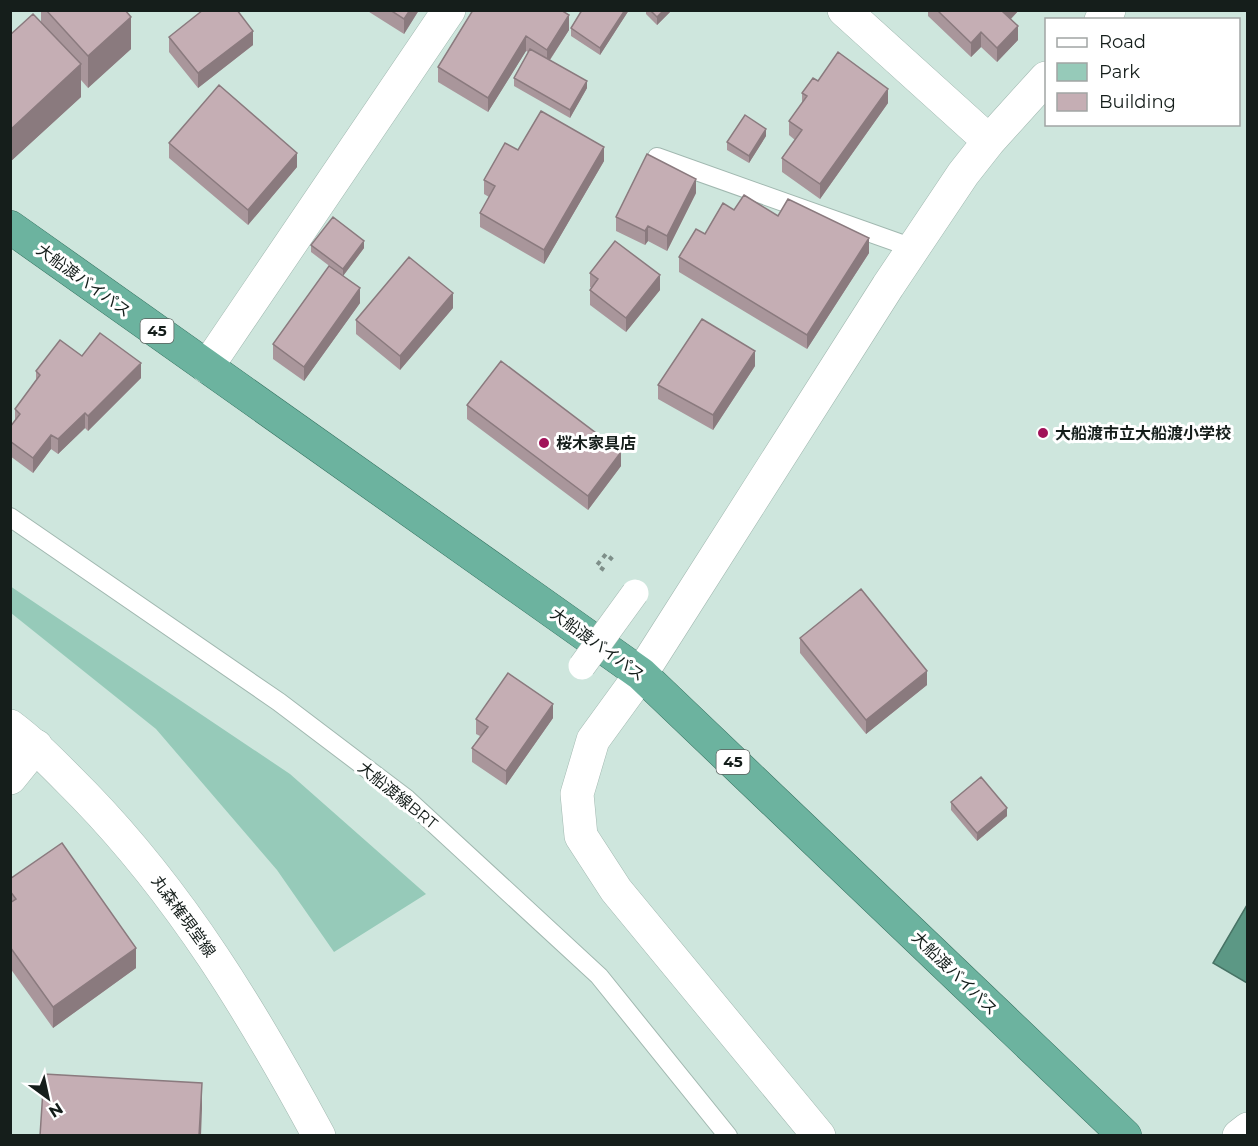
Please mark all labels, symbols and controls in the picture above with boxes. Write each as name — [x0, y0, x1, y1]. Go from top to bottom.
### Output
legend — [1045, 18, 1240, 126]
text: Road — [1099, 31, 1146, 53]
text: Park — [1099, 61, 1140, 83]
text: Building — [1099, 91, 1176, 113]
street label: 大船渡バイパス — [33, 240, 134, 321]
road number: 45 — [140, 319, 174, 343]
place label: 大船渡市立大船渡小学校 — [1055, 424, 1231, 443]
marker: 大船渡市立大船渡小学校 — [1036, 426, 1050, 440]
place label: 桜木家具店 — [556, 434, 636, 453]
marker: 桜木家具店 — [537, 436, 551, 450]
street label: 大船渡バイパス — [547, 604, 648, 685]
road number: 45 — [716, 750, 750, 774]
street label: 大船渡線BRT — [354, 758, 442, 834]
street label: 丸森権現堂線 — [148, 872, 219, 961]
street label: 大船渡バイパス — [908, 928, 1001, 1019]
north arrow — [18, 1068, 78, 1128]
text: N — [45, 1099, 66, 1122]

